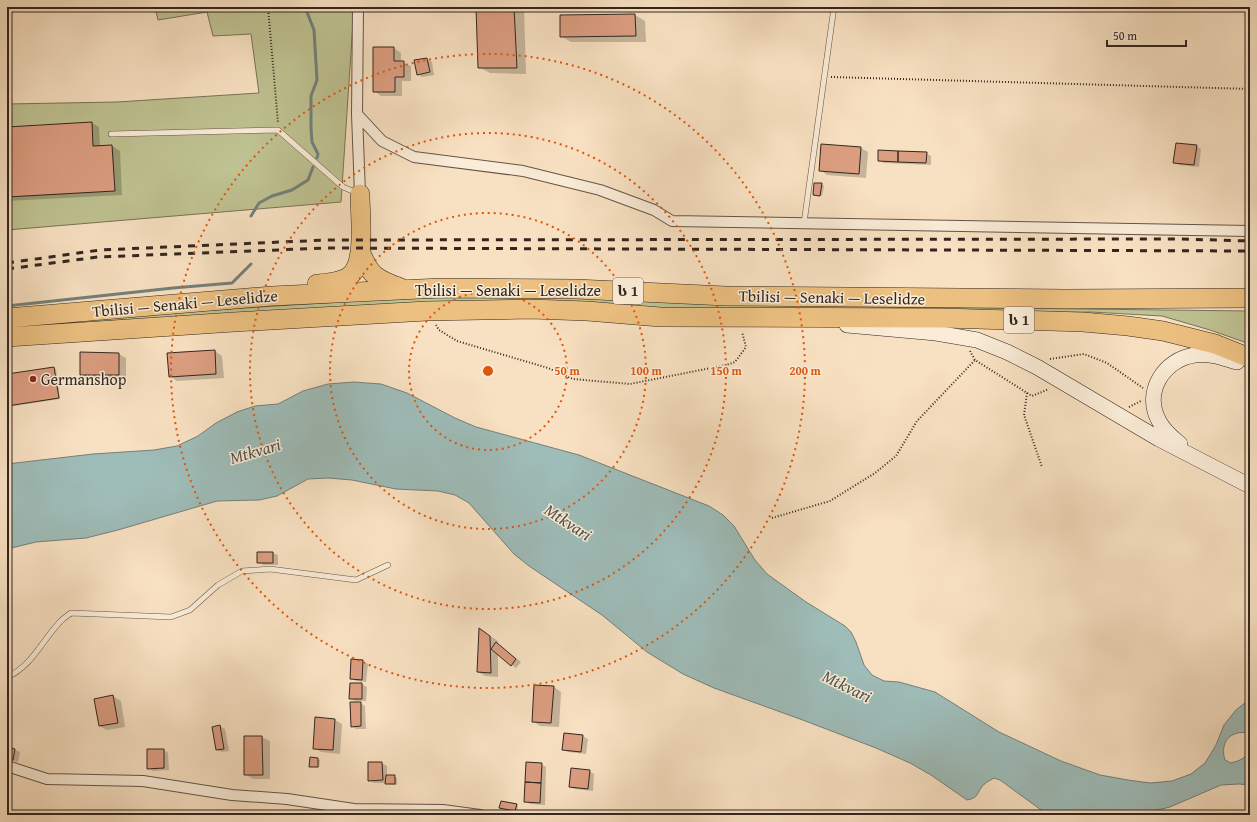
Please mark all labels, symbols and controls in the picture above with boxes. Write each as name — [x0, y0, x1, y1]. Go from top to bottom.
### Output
scale bar — [1107, 22, 1186, 48]
text: 50 m — [1113, 27, 1137, 44]
street label: Tbilisi — Senaki — Leselidze — [415, 278, 601, 302]
road number: ს 1 — [613, 278, 643, 304]
street label: Tbilisi — Senaki — Leselidze — [91, 283, 279, 323]
street label: Tbilisi — Senaki — Leselidze — [739, 283, 925, 311]
road number: ს 1 — [1004, 307, 1034, 333]
text: 50 m — [554, 362, 580, 379]
text: 100 m — [630, 362, 663, 379]
text: 150 m — [710, 362, 743, 379]
text: 200 m — [789, 362, 822, 379]
centre of rings — [481, 364, 495, 378]
place label: Germanshop — [41, 367, 127, 391]
marker: Germanshop — [28, 374, 38, 384]
water label: Mtkvari — [226, 431, 284, 470]
water label: Mtkvari — [540, 497, 597, 547]
water label: Mtkvari — [818, 663, 877, 708]

